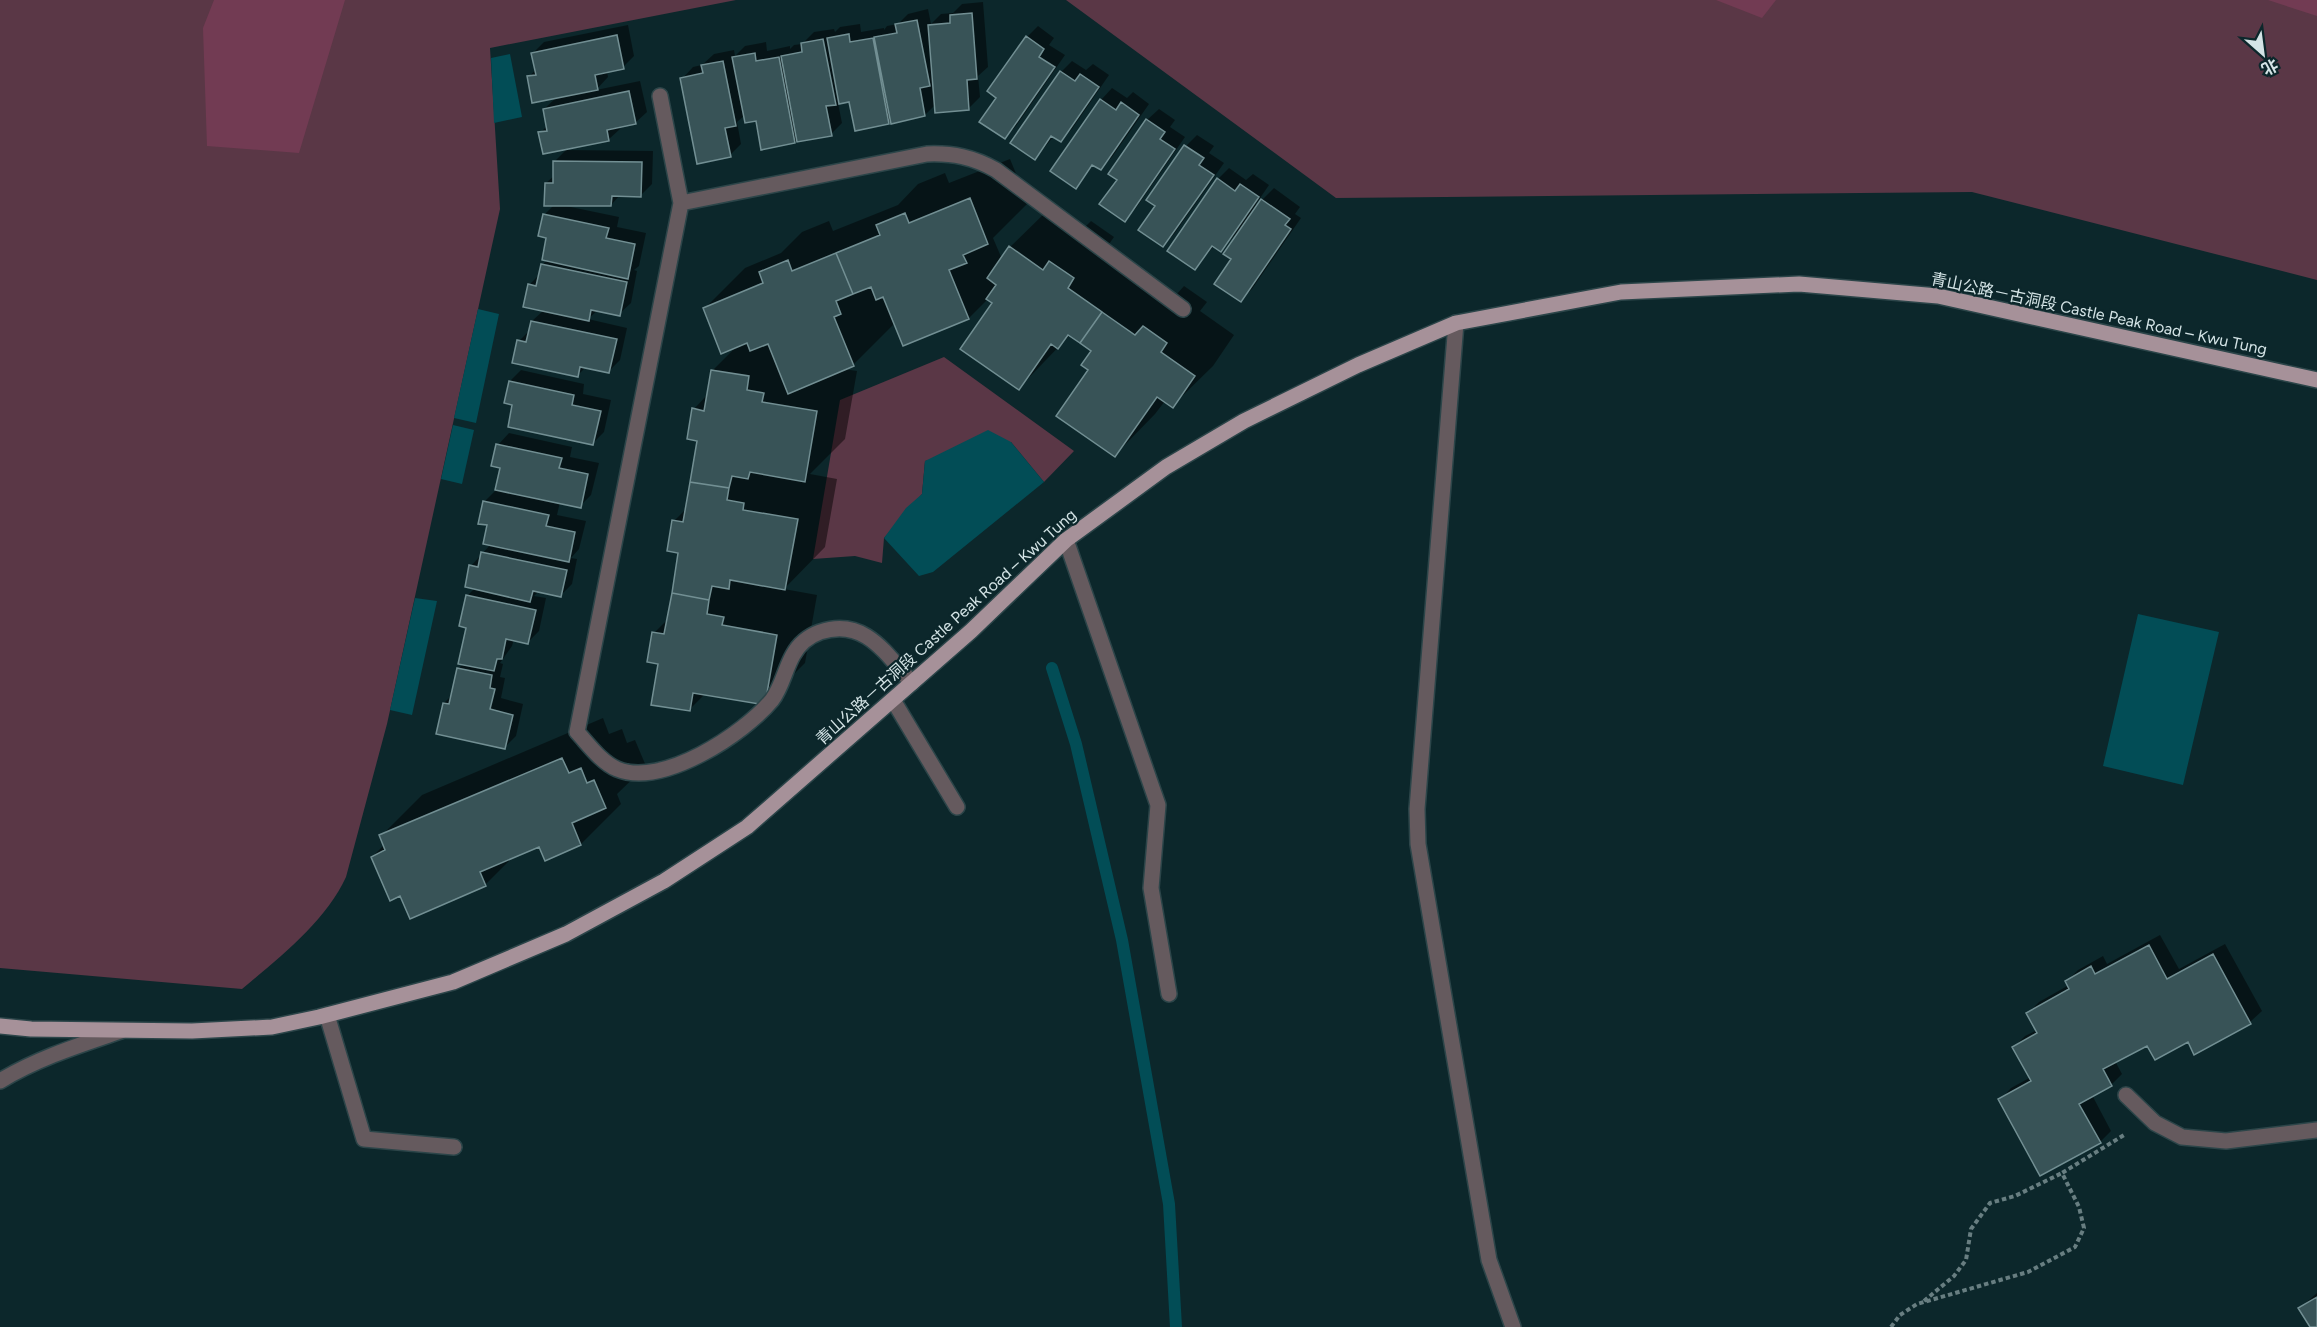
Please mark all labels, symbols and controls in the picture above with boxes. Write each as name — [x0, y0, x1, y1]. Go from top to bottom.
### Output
north arrow — [2233, 24, 2293, 84]
text: 北 — [2258, 55, 2281, 79]
street label: 青山公路－古洞段 Castle Peak Road – Kwu Tung — [1929, 269, 2269, 359]
street label: 青山公路－古洞段 Castle Peak Road – Kwu Tung — [812, 505, 1080, 749]

